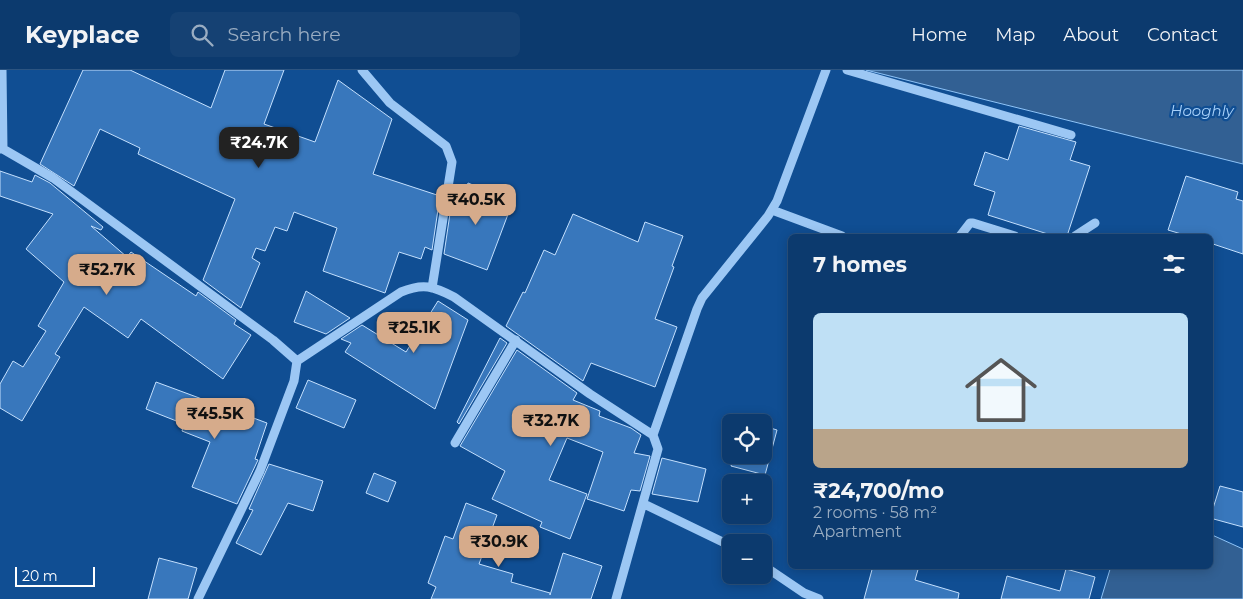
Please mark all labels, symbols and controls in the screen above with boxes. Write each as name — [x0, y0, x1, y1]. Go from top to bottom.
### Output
search box — [170, 12, 520, 57]
text: Keyplace — [25, 20, 140, 49]
icon: search — [188, 21, 216, 49]
text: Search here — [228, 23, 341, 46]
text: Home — [911, 24, 967, 46]
text: Map — [995, 24, 1035, 46]
text: About — [1063, 24, 1119, 46]
text: Contact — [1147, 24, 1218, 46]
water label: Hooghly — [1170, 101, 1235, 120]
pin: ₹24.7K — [218, 126, 300, 169]
text: ₹24.7K — [230, 133, 288, 152]
pin: ₹40.5K — [435, 184, 517, 226]
text: ₹40.5K — [447, 190, 505, 209]
icon: filters — [1160, 250, 1188, 278]
text: 7 homes — [813, 252, 907, 277]
pin: ₹52.7K — [66, 254, 148, 296]
text: ₹52.7K — [79, 260, 135, 279]
pin: ₹25.1K — [373, 312, 455, 354]
text: ₹25.1K — [388, 318, 440, 337]
icon: home — [956, 345, 1046, 435]
pin: ₹45.5K — [174, 398, 256, 440]
text: ₹45.5K — [187, 404, 243, 423]
pin: ₹32.7K — [510, 404, 592, 447]
text: ₹32.7K — [523, 411, 579, 430]
map controls — [722, 414, 772, 584]
button: locate — [722, 414, 772, 464]
button: + — [722, 474, 772, 524]
text: ₹24,700/mo — [813, 478, 944, 503]
text: 2 rooms · 58 m² — [813, 503, 937, 522]
text: Apartment — [813, 522, 902, 541]
pin: ₹30.9K — [458, 526, 540, 568]
text: ₹30.9K — [470, 532, 528, 551]
button: − — [722, 534, 772, 584]
scale bar — [15, 564, 95, 587]
text: 20 m — [22, 567, 58, 585]

